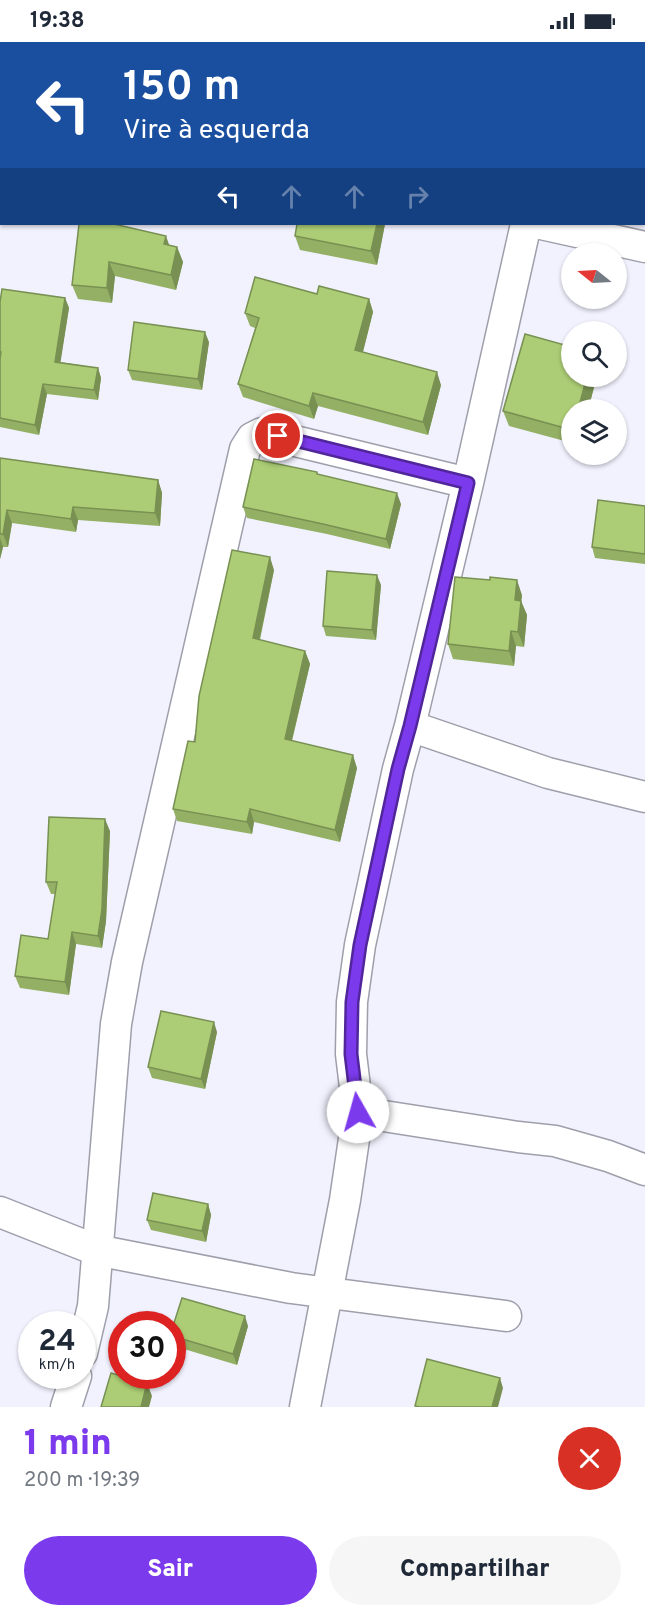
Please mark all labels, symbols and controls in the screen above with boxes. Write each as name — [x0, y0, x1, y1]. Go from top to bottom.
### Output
text: 19:38 — [30, 8, 85, 35]
text: 150 m — [123, 62, 240, 115]
icon: left — [24, 66, 102, 144]
text: Vire à esquerda — [123, 114, 310, 148]
icon: left — [212, 180, 245, 213]
icon: ahead — [275, 180, 308, 213]
icon: ahead — [338, 180, 371, 213]
icon: right — [401, 180, 434, 213]
north arrow — [561, 243, 627, 309]
map controls — [561, 243, 627, 465]
button: search — [561, 321, 627, 387]
button: layers — [561, 399, 627, 465]
pin — [252, 410, 303, 461]
icon: arrive — [261, 419, 294, 452]
position arrow — [326, 1080, 390, 1144]
speed limit sign: 30 — [108, 1311, 186, 1389]
text: 24 — [38, 1324, 76, 1361]
text: km/h — [39, 1356, 75, 1375]
text: 1 min — [24, 1422, 112, 1468]
button: close — [558, 1427, 621, 1490]
text: 200 m · 19:39 — [24, 1468, 140, 1494]
button: Sair — [24, 1536, 317, 1605]
button: Compartilhar — [329, 1536, 621, 1605]

